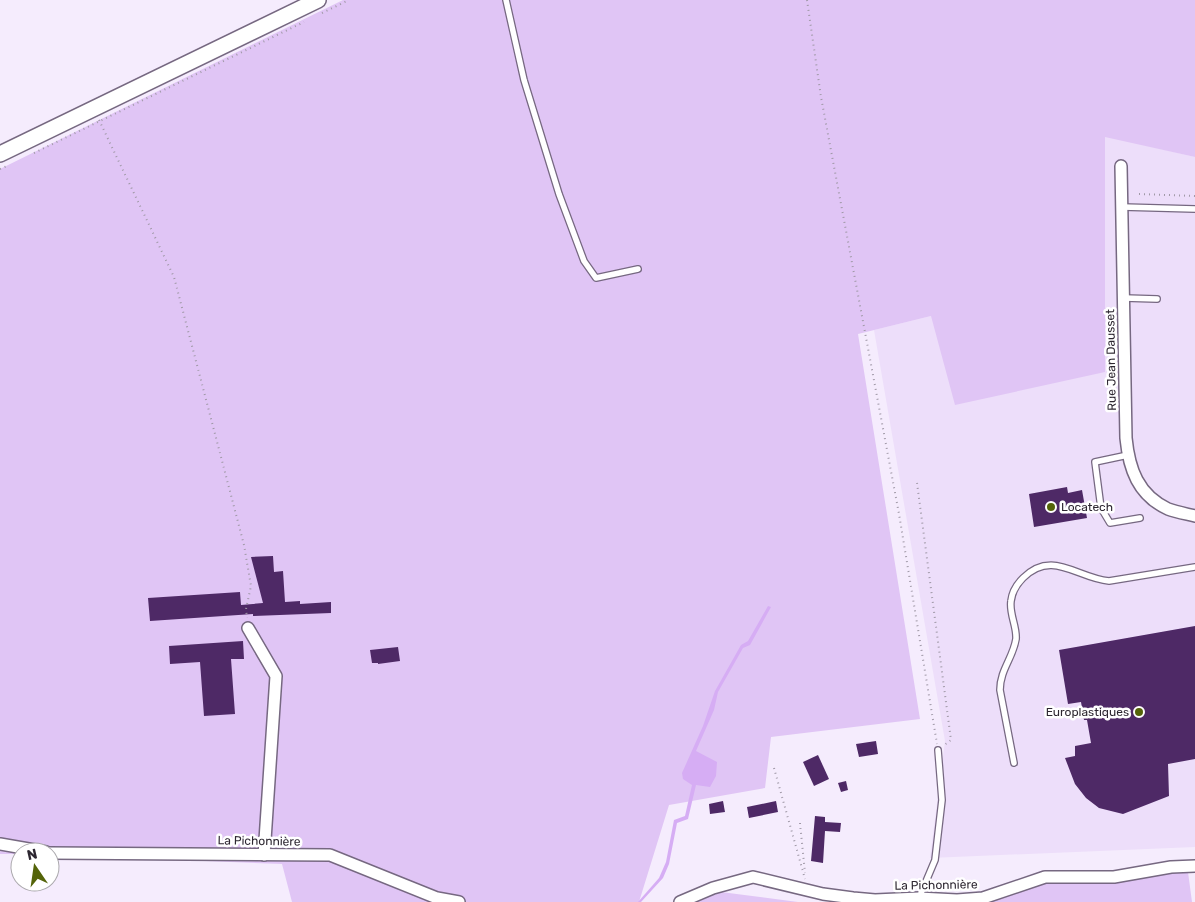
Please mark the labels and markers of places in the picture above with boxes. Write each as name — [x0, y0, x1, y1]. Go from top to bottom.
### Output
place label: Locatech — [1061, 500, 1113, 514]
marker: Locatech — [1045, 501, 1057, 513]
place label: Europlastiques — [1046, 705, 1129, 719]
marker: Europlastiques — [1133, 706, 1145, 718]

